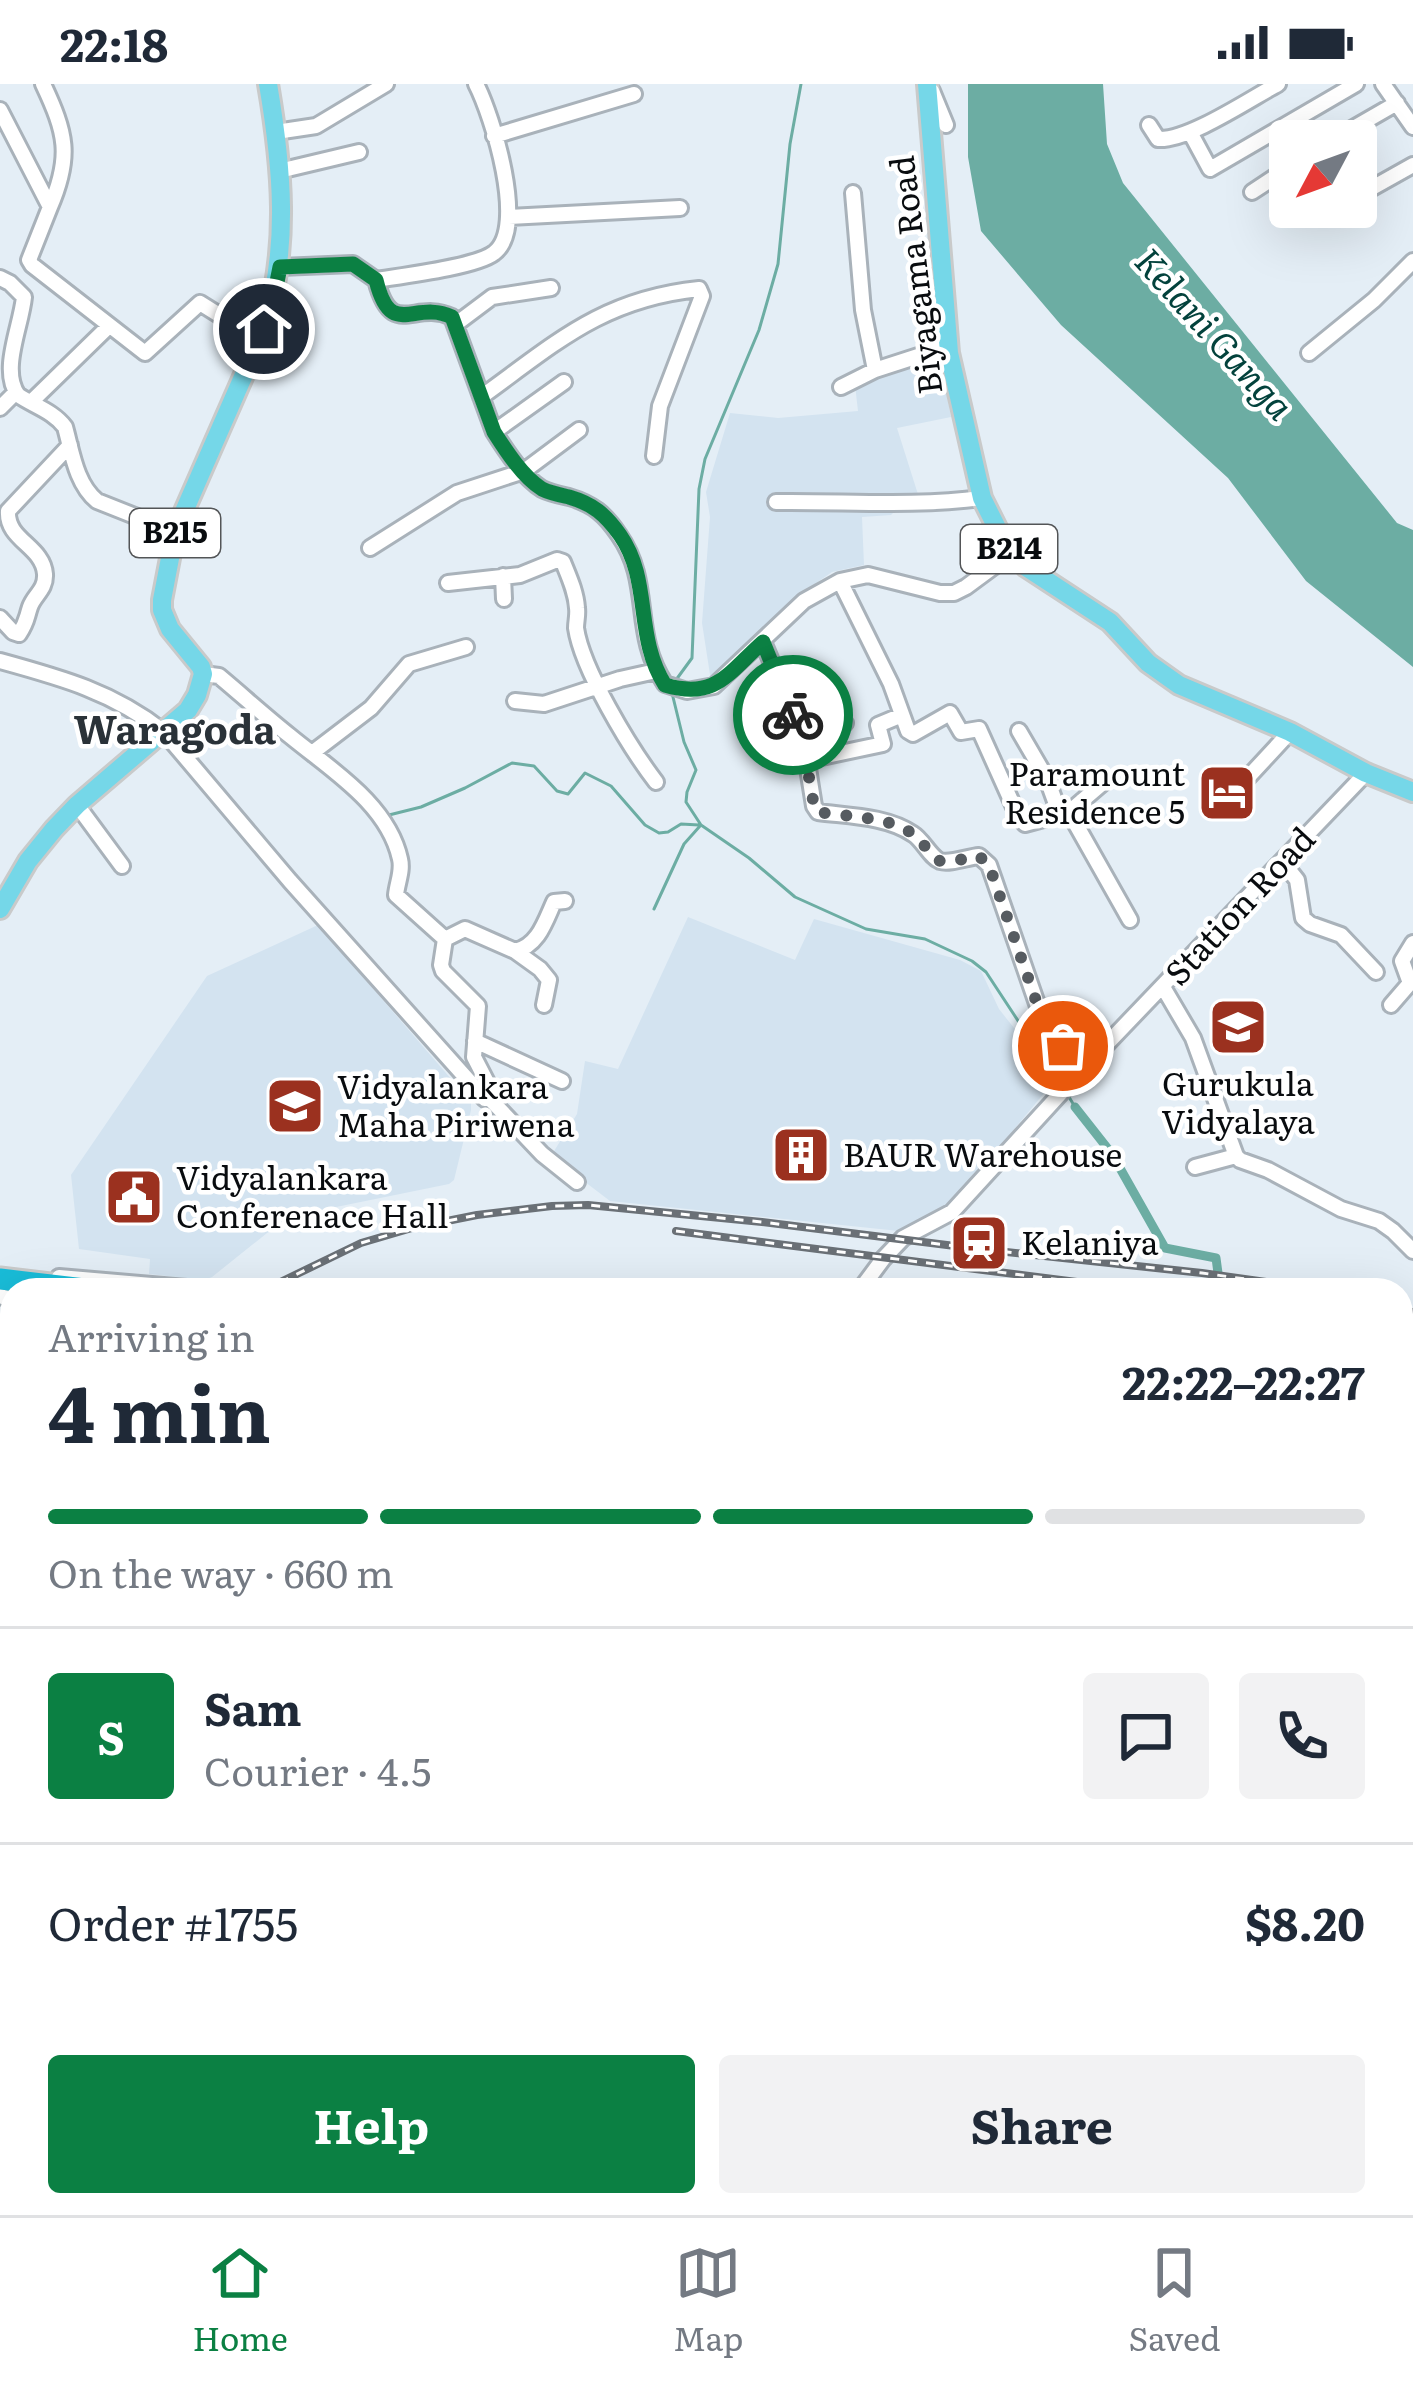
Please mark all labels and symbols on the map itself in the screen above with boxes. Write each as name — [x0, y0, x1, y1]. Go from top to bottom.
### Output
north arrow — [1269, 120, 1377, 228]
street label: Biyagama Road — [875, 153, 952, 397]
water label: Kelani Ganga — [1124, 235, 1308, 430]
pin — [213, 278, 315, 380]
road number: B215 — [130, 509, 220, 557]
road number: B214 — [961, 525, 1057, 573]
courier — [733, 655, 853, 775]
district label: Waragoda — [74, 698, 277, 756]
place label: Paramount Residence 5 — [1004, 747, 1186, 834]
hotel icon: Paramount Residence 5 — [1196, 762, 1258, 824]
street label: Station Road — [1152, 814, 1325, 995]
pin — [1012, 995, 1114, 1097]
school or university icon: Gurukula Vidyalaya — [1207, 996, 1269, 1058]
place label: Gurukula Vidyalaya — [1161, 1057, 1315, 1144]
place label: Vidyalankara Maha Piriwena — [337, 1060, 575, 1147]
school or university icon: Vidyalankara Maha Piriwena — [264, 1075, 326, 1137]
building icon: BAUR Warehouse — [770, 1124, 832, 1186]
place label: BAUR Warehouse — [843, 1128, 1122, 1177]
place label: Vidyalankara Conferenace Hall — [176, 1151, 448, 1238]
public building icon: Vidyalankara Conferenace Hall — [103, 1166, 165, 1228]
station icon: Kelaniya — [948, 1212, 1010, 1274]
place label: Kelaniya — [1021, 1216, 1159, 1265]

